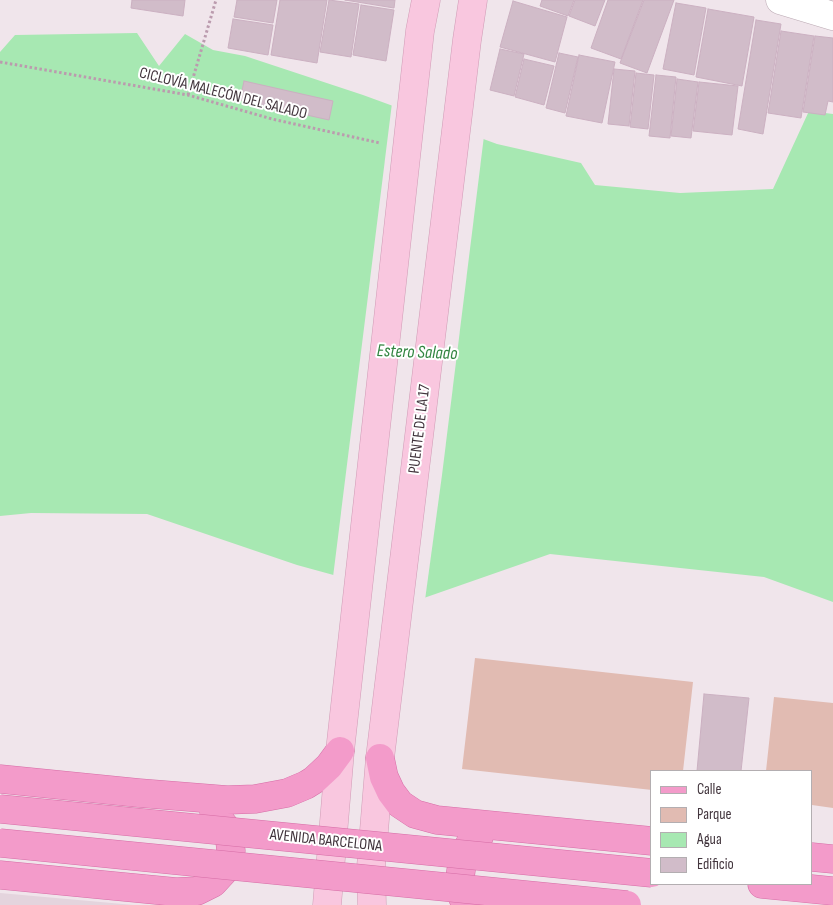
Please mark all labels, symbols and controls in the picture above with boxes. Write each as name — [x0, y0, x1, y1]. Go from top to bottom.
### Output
street label: CICLOVÍA MALECÓN DEL SALADO — [137, 64, 309, 124]
water label: Estero Salado — [376, 341, 458, 365]
street label: PUENTE DE LA 17 — [405, 383, 435, 475]
legend — [650, 770, 813, 885]
text: Calle — [697, 780, 721, 799]
text: Parque — [697, 805, 732, 824]
street label: AVENIDA BARCELONA — [269, 826, 383, 856]
text: Agua — [697, 830, 722, 849]
text: Edificio — [697, 855, 734, 874]

